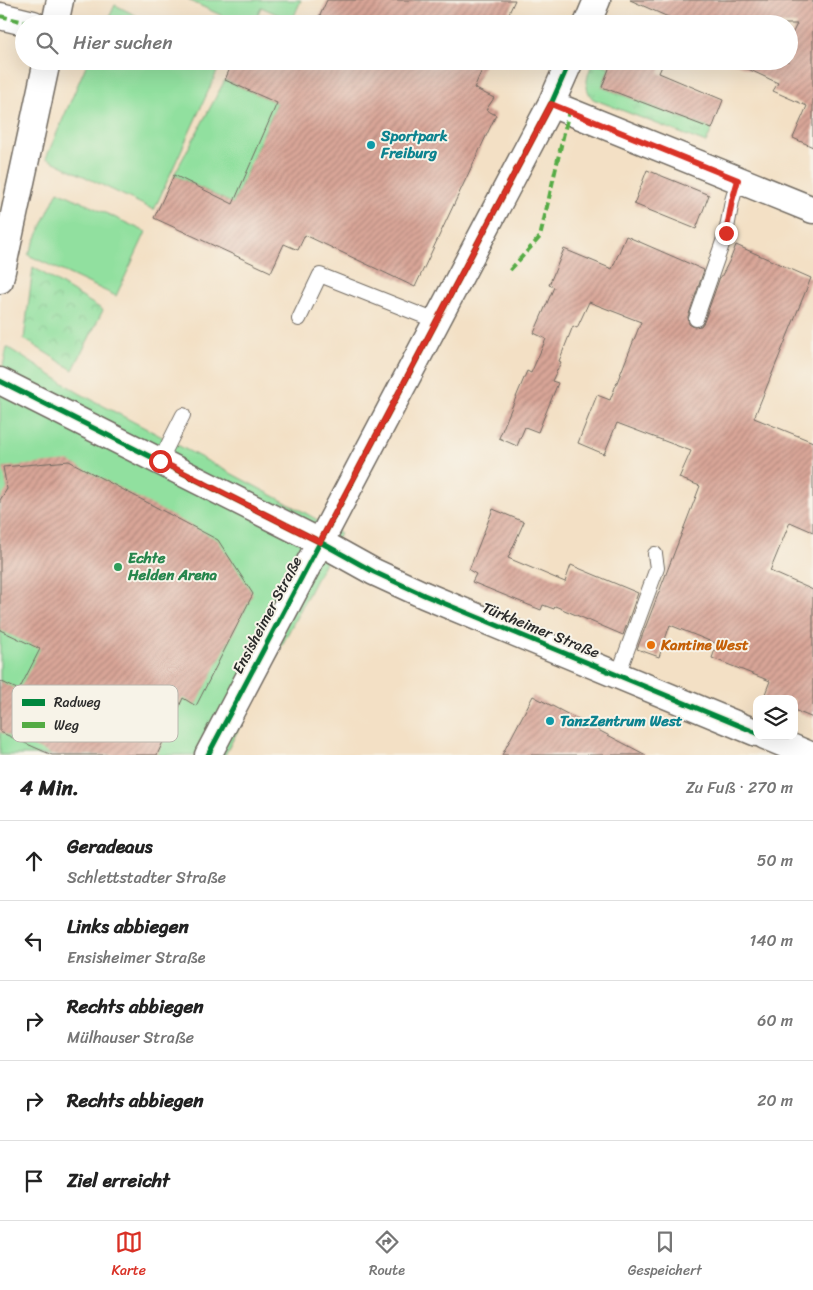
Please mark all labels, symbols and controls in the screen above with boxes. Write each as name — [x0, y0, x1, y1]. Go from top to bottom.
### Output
search box — [15, 15, 798, 70]
text: Hier suchen — [73, 26, 173, 59]
icon: search — [33, 29, 61, 57]
place label: Sportpark Freiburg — [380, 123, 448, 166]
marker: Sportpark Freiburg — [365, 139, 377, 151]
route end — [715, 222, 738, 245]
route start — [149, 450, 172, 473]
place label: Echte Helden Arena — [127, 545, 218, 588]
street label: Ensisheimer Straße — [225, 552, 309, 678]
marker: Echte Helden Arena — [112, 561, 124, 573]
street label: Türkheimer Straße — [478, 595, 604, 666]
place label: Kantine West — [660, 632, 749, 658]
marker: Kantine West — [645, 639, 657, 651]
legend — [12, 685, 178, 742]
text: Radweg — [54, 690, 101, 715]
map controls — [753, 695, 798, 740]
button: layers — [753, 695, 798, 740]
place label: TanzZentrum West — [560, 708, 683, 734]
text: Weg — [54, 713, 79, 738]
marker: TanzZentrum West — [544, 715, 556, 727]
text: 4 Min. — [20, 769, 79, 807]
text: Zu Fuß · 270 m — [686, 773, 793, 802]
text: Geradeaus — [67, 830, 153, 863]
text: 50 m — [757, 846, 793, 875]
icon: ahead — [20, 847, 48, 875]
text: Schlettstadter Straße — [67, 863, 226, 892]
text: Links abbiegen — [67, 910, 189, 943]
text: 140 m — [750, 926, 793, 955]
icon: left — [20, 927, 48, 955]
text: Ensisheimer Straße — [67, 943, 205, 972]
text: Rechts abbiegen — [67, 990, 204, 1023]
text: 60 m — [757, 1006, 793, 1035]
icon: right — [20, 1007, 48, 1035]
text: Mülhauser Straße — [67, 1023, 194, 1052]
text: Rechts abbiegen — [67, 1084, 204, 1117]
text: 20 m — [757, 1086, 793, 1115]
icon: right — [20, 1087, 48, 1115]
text: Ziel erreicht — [67, 1164, 170, 1197]
icon: arrive — [20, 1167, 48, 1195]
tab: Karte — [111, 1228, 146, 1283]
tab: Route — [369, 1228, 405, 1283]
tab: Gespeichert — [628, 1228, 702, 1283]

